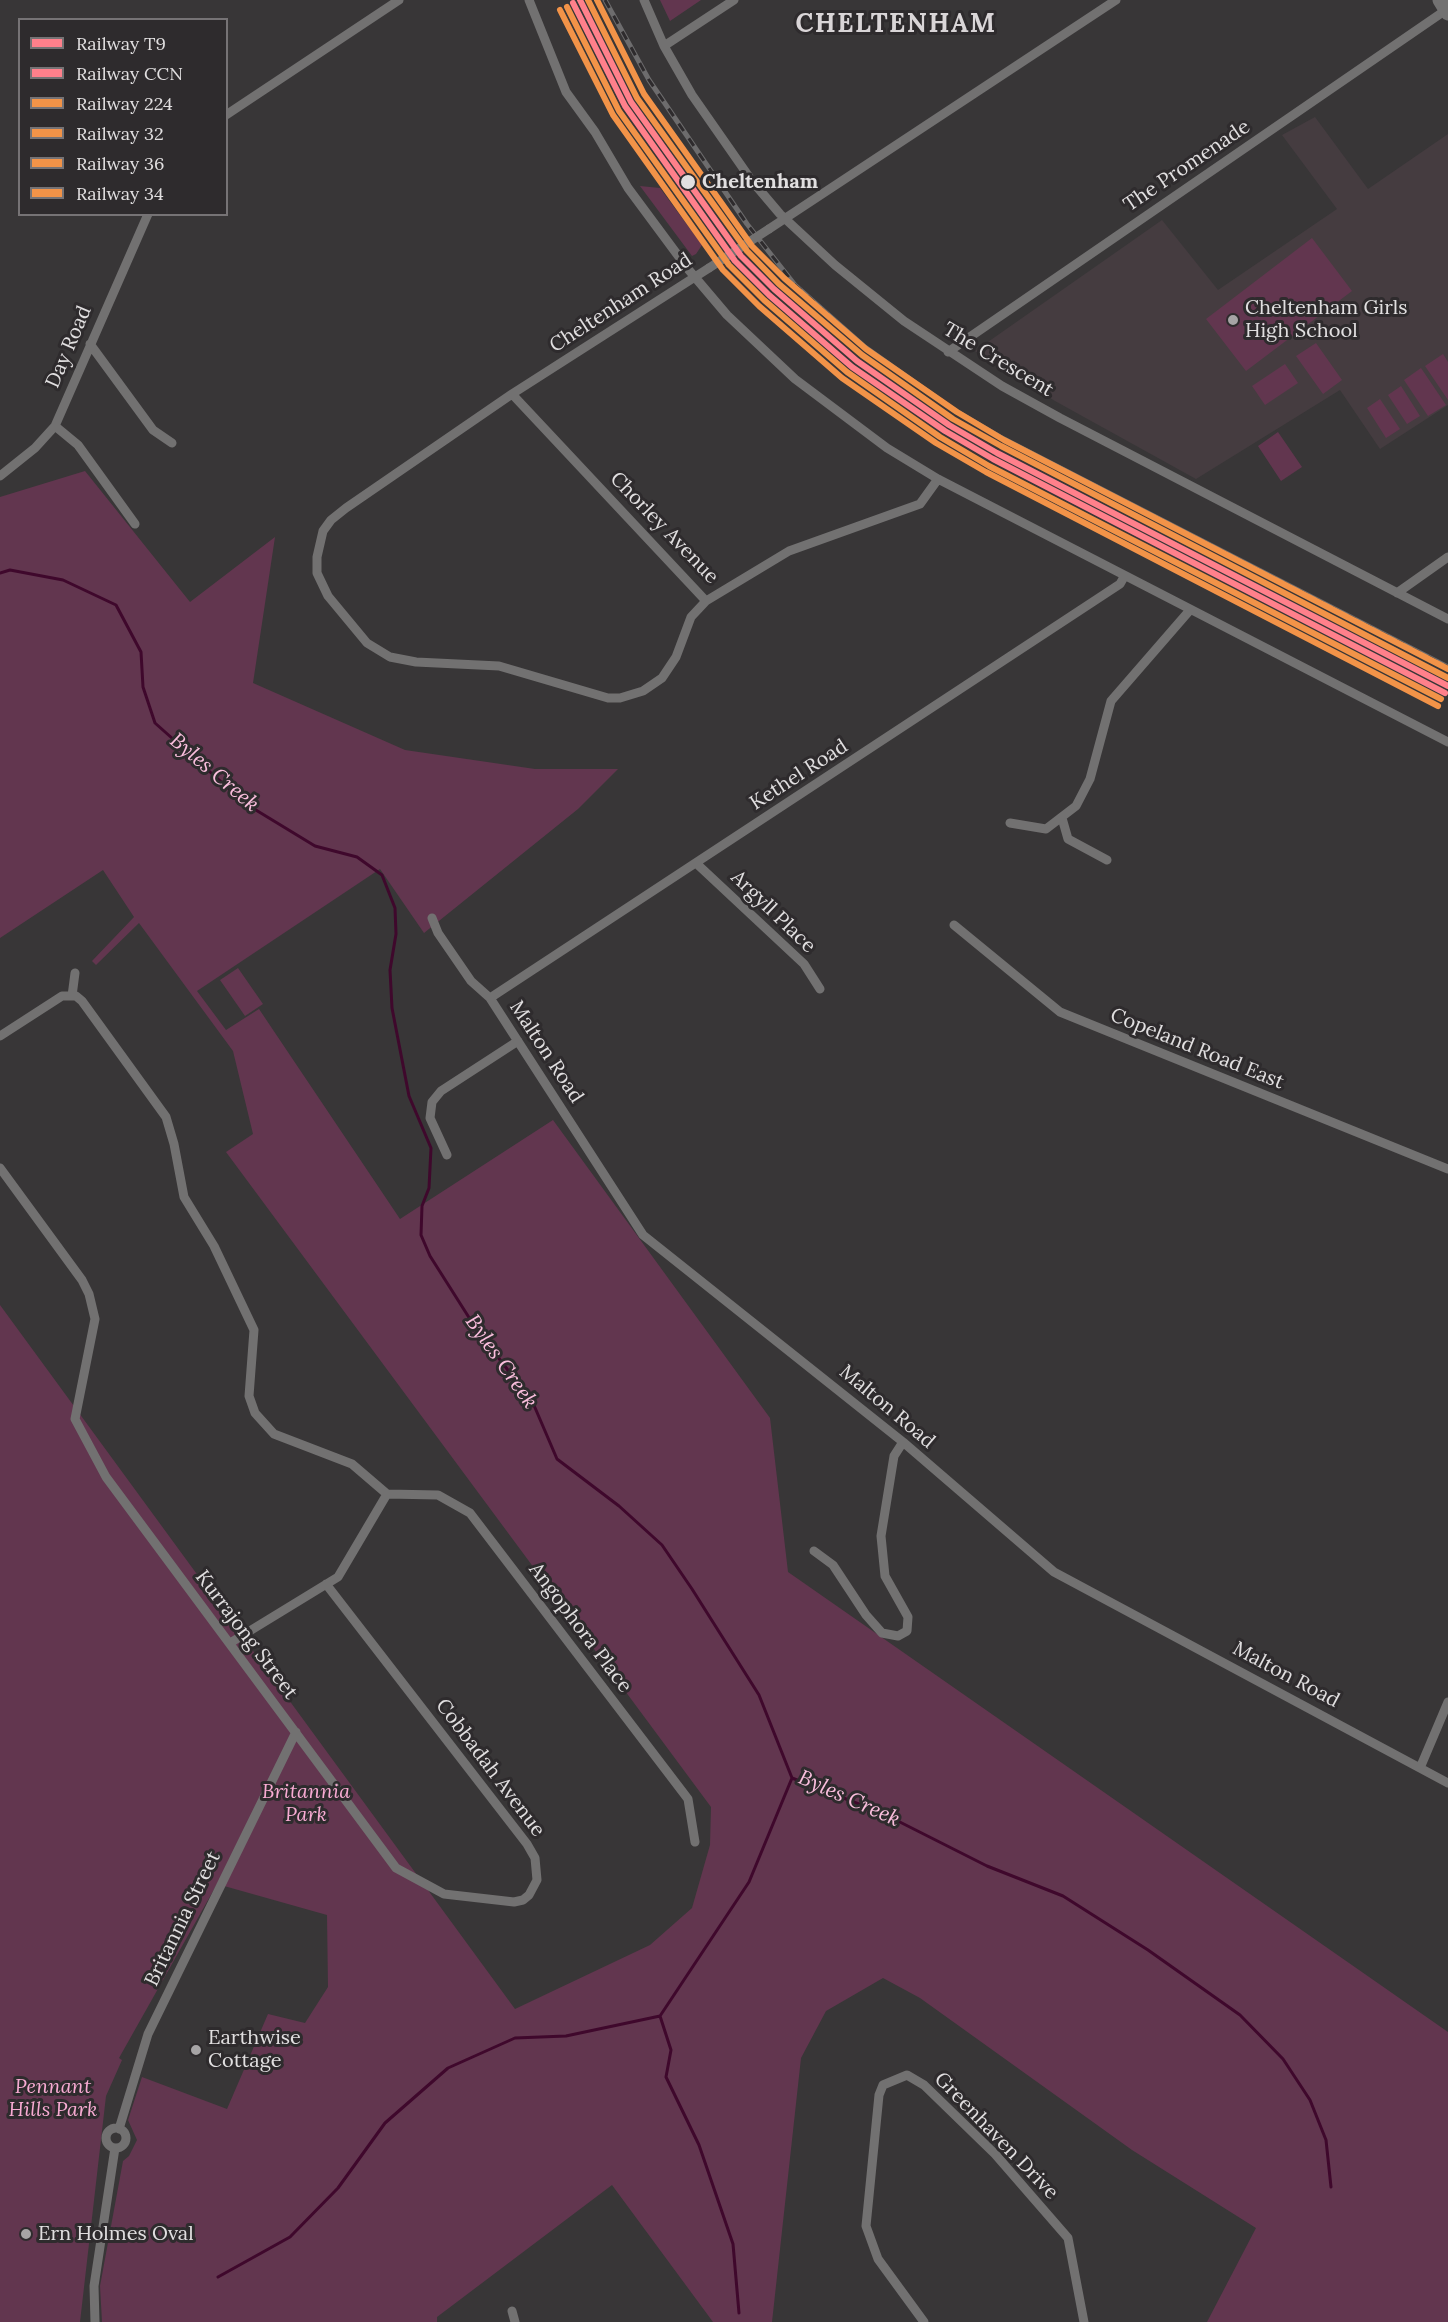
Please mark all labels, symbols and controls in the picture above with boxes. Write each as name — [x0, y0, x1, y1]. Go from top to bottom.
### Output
district label: CHELTENHAM — [795, 9, 997, 41]
legend — [18, 18, 228, 216]
text: Railway T9 — [76, 32, 166, 55]
text: Railway CCN — [76, 62, 183, 85]
text: Railway 224 — [76, 92, 173, 115]
street label: The Promenade — [1119, 115, 1255, 217]
text: Railway 32 — [76, 122, 164, 145]
text: Railway 36 — [76, 152, 164, 175]
place label: Cheltenham — [702, 170, 818, 194]
marker: Cheltenham — [679, 173, 697, 191]
text: Railway 34 — [76, 182, 164, 205]
street label: Cheltenham Road — [545, 248, 697, 358]
place label: Cheltenham Girls High School — [1245, 296, 1408, 343]
street label: Day Road — [41, 302, 97, 392]
marker: Cheltenham Girls High School — [1226, 313, 1240, 327]
street label: The Crescent — [938, 318, 1058, 402]
street label: Chorley Avenue — [605, 467, 723, 589]
water label: Byles Creek — [164, 728, 264, 818]
street label: Kethel Road — [746, 735, 852, 815]
street label: Argyll Place — [726, 866, 820, 958]
street label: Malton Road — [504, 996, 588, 1108]
street label: Copeland Road East — [1107, 1003, 1287, 1095]
water label: Byles Creek — [459, 1310, 543, 1414]
street label: Malton Road — [834, 1360, 940, 1454]
street label: Angophora Place — [523, 1558, 637, 1698]
street label: Kurrajong Street — [190, 1566, 302, 1704]
street label: Malton Road — [1229, 1637, 1343, 1713]
street label: Cobbadah Avenue — [430, 1694, 550, 1842]
water label: Byles Creek — [794, 1765, 904, 1833]
park label: Britannia Park — [262, 1780, 350, 1827]
street label: Britannia Street — [140, 1848, 226, 1990]
place label: Earthwise Cottage — [208, 2026, 301, 2073]
marker: Earthwise Cottage — [189, 2043, 203, 2057]
street label: Greenhaven Drive — [929, 2067, 1063, 2205]
park label: Pennant Hills Park — [9, 2075, 97, 2122]
place label: Ern Holmes Oval — [38, 2222, 194, 2246]
marker: Ern Holmes Oval — [19, 2227, 33, 2241]

